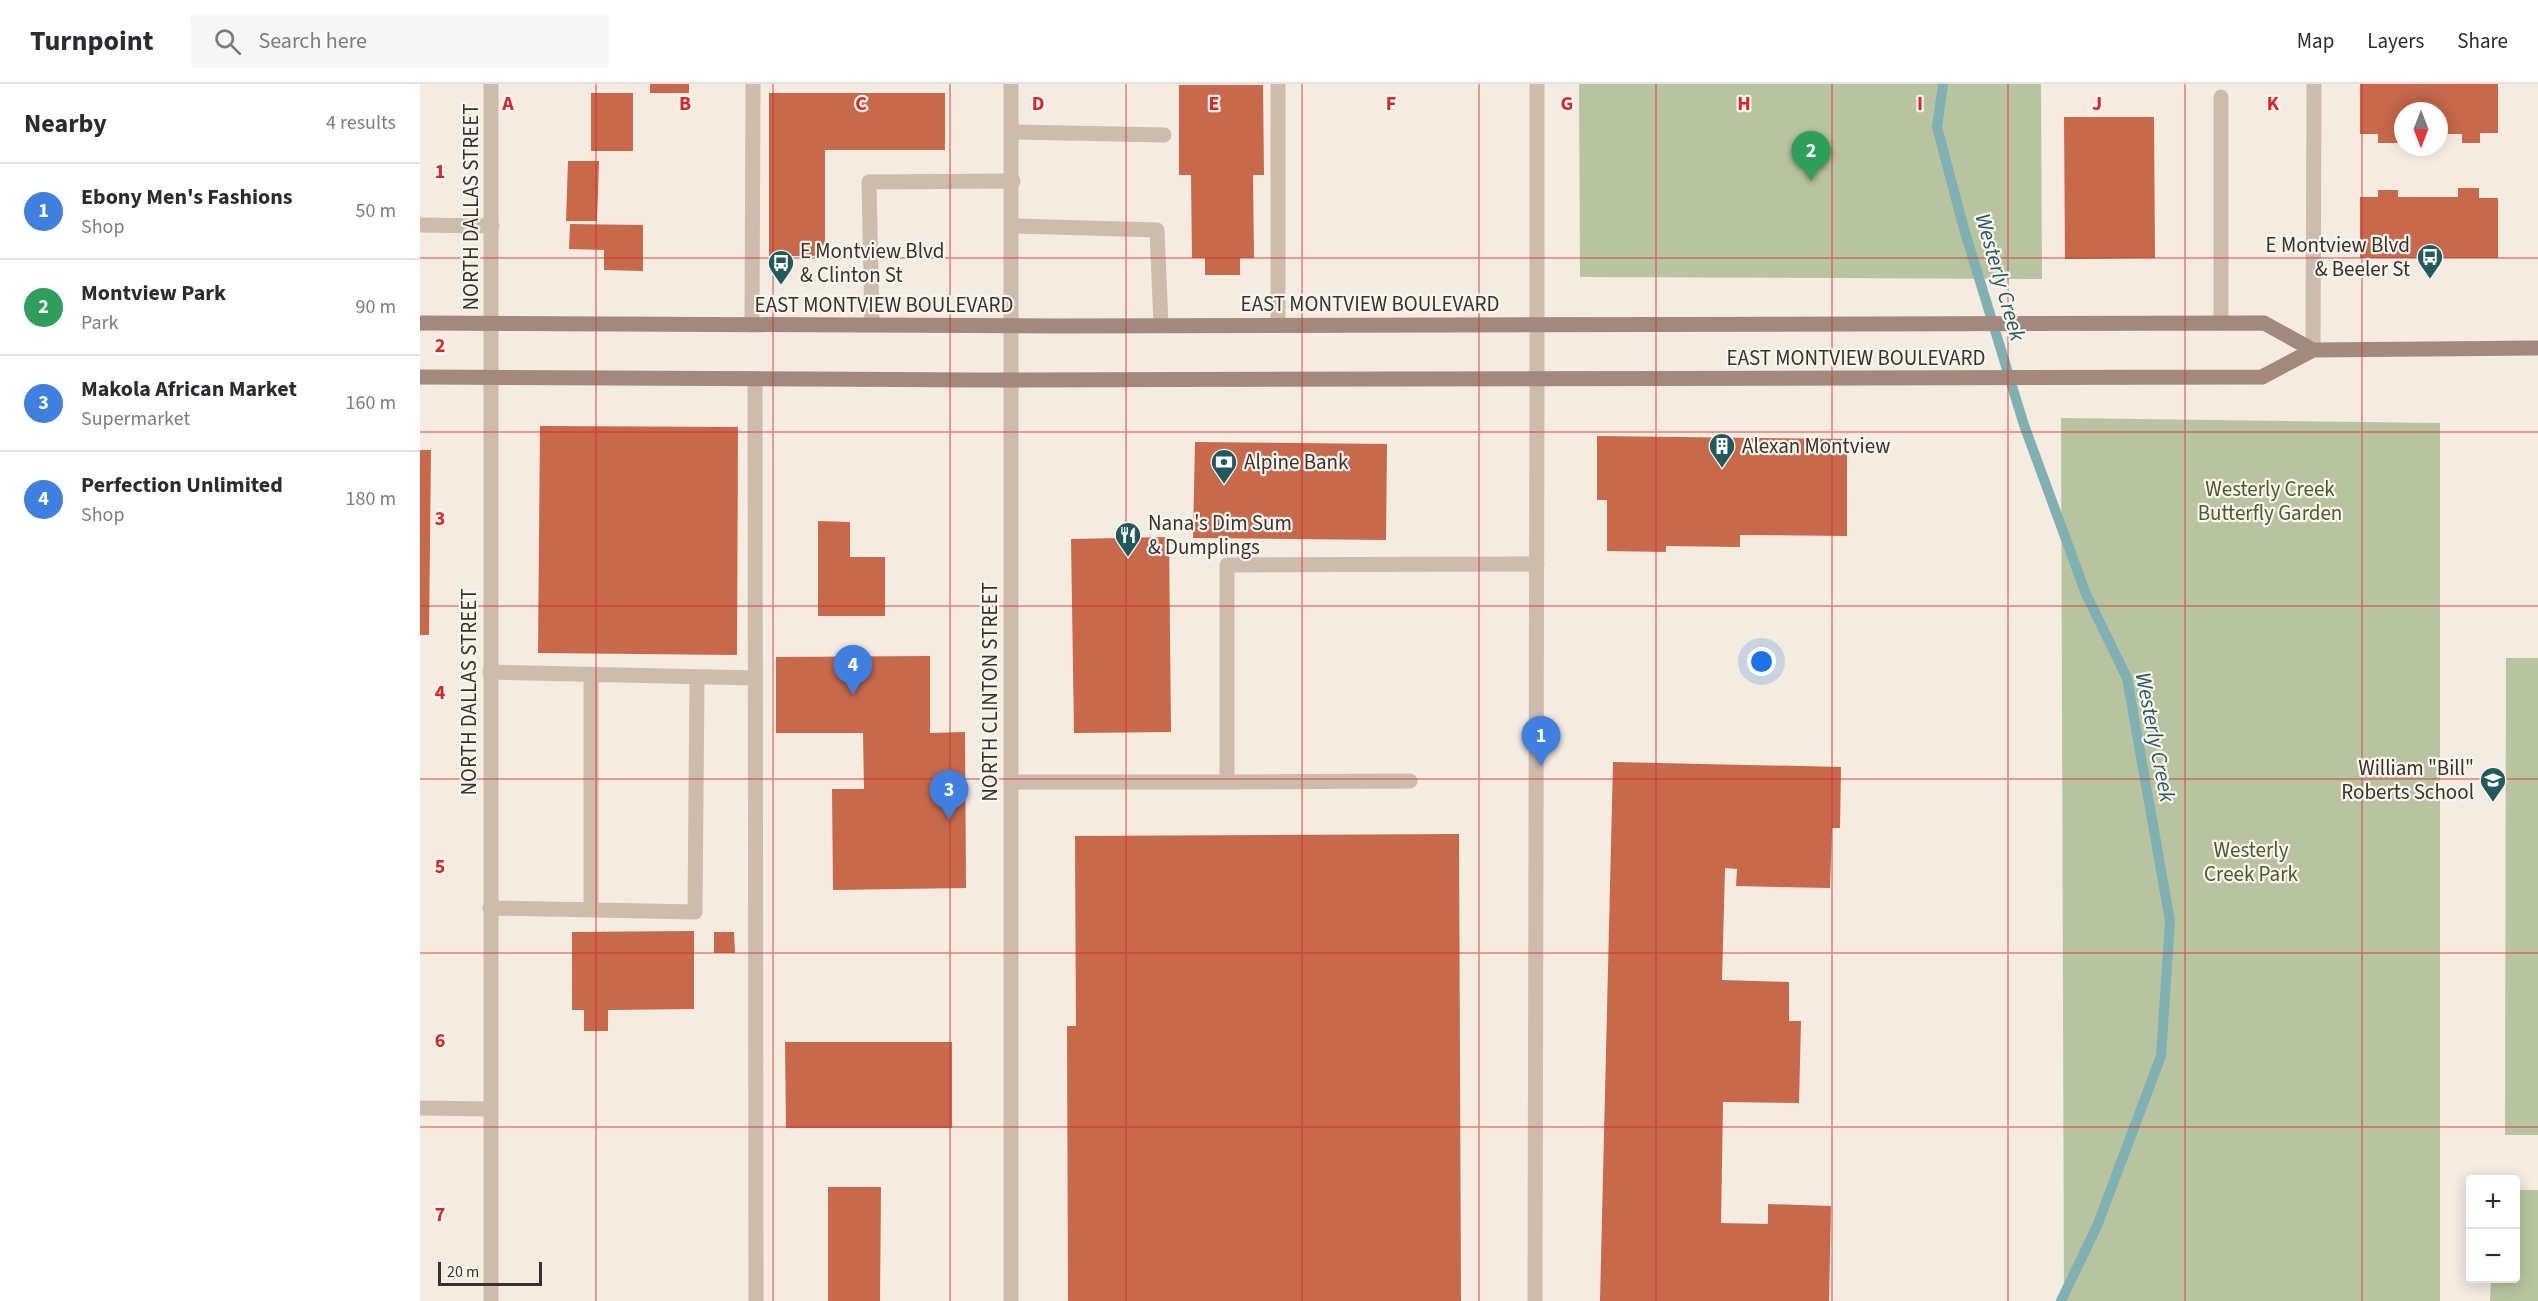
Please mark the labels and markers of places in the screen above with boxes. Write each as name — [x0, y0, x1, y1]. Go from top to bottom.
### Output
pin: 2 — [1792, 132, 1830, 181]
place label: E Montview Blvd & Beeler St — [2266, 230, 2410, 284]
place label: E Montview Blvd & Clinton St — [800, 236, 944, 290]
bus stop icon: E Montview Blvd & Beeler St — [2415, 242, 2445, 280]
bus stop icon: E Montview Blvd & Clinton St — [766, 248, 796, 286]
building icon: Alexan Montview — [1707, 431, 1737, 469]
place label: Alexan Montview — [1742, 431, 1890, 461]
bank icon: Alpine Bank — [1209, 447, 1239, 485]
place label: Alpine Bank — [1244, 447, 1349, 477]
place label: Nana's Dim Sum & Dumplings — [1148, 508, 1292, 562]
restaurant icon: Nana's Dim Sum & Dumplings — [1113, 520, 1143, 558]
pin: 4 — [834, 646, 872, 695]
pin: 1 — [1522, 716, 1560, 766]
place label: William "Bill" Roberts School — [2341, 753, 2474, 807]
school or university icon: William "Bill" Roberts School — [2478, 765, 2508, 803]
pin: 3 — [930, 770, 968, 820]

